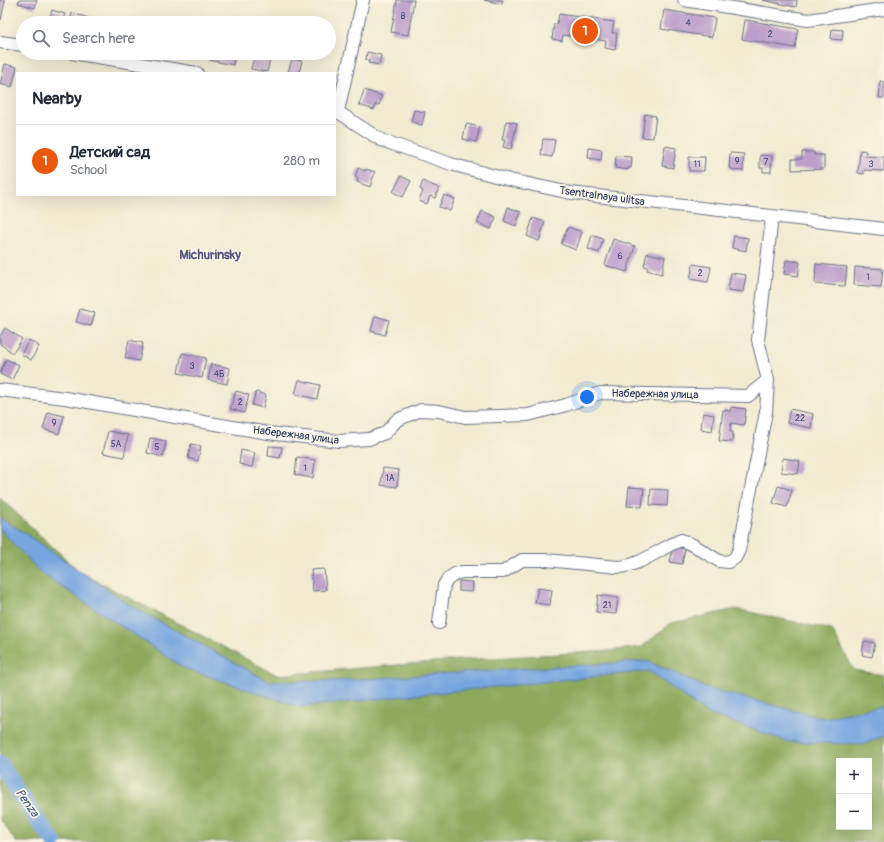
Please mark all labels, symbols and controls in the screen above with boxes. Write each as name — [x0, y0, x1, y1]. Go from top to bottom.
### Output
house number: 8 — [401, 11, 406, 22]
search box — [16, 16, 336, 60]
pin: 1 — [572, 16, 598, 46]
house number: 4 — [685, 18, 691, 29]
icon: search — [30, 27, 52, 49]
text: Search here — [62, 29, 135, 48]
house number: 2 — [767, 29, 773, 40]
text: Nearby — [32, 88, 81, 109]
text: Детский сад — [70, 143, 150, 162]
text: 1 — [42, 153, 48, 169]
text: 280 m — [283, 153, 320, 169]
house number: 9 — [735, 156, 740, 167]
house number: 7 — [764, 157, 769, 168]
house number: 11 — [693, 159, 701, 170]
house number: 3 — [868, 159, 874, 170]
text: School — [70, 162, 107, 178]
street label: Tsentralnaya ulitsa — [559, 184, 645, 208]
district label: Michurinsky — [179, 247, 241, 263]
house number: 6 — [617, 251, 623, 262]
house number: 2 — [697, 268, 703, 279]
house number: 1 — [866, 272, 870, 283]
house number: 3 — [189, 361, 195, 372]
house number: 4Б — [214, 369, 224, 380]
your location — [577, 387, 597, 407]
street label: Набережная улица — [612, 387, 698, 401]
house number: 2 — [237, 397, 243, 408]
house number: 22 — [795, 413, 805, 424]
house number: 9 — [52, 418, 57, 429]
street label: Набережная улица — [252, 423, 340, 447]
house number: 5А — [111, 439, 122, 450]
house number: 5 — [155, 442, 160, 453]
house number: 1 — [303, 463, 307, 474]
house number: 1А — [385, 473, 395, 484]
house number: 21 — [603, 600, 611, 611]
map controls — [836, 758, 872, 830]
button: + — [836, 758, 872, 794]
water label: Penza — [12, 786, 43, 821]
button: − — [836, 794, 872, 830]

